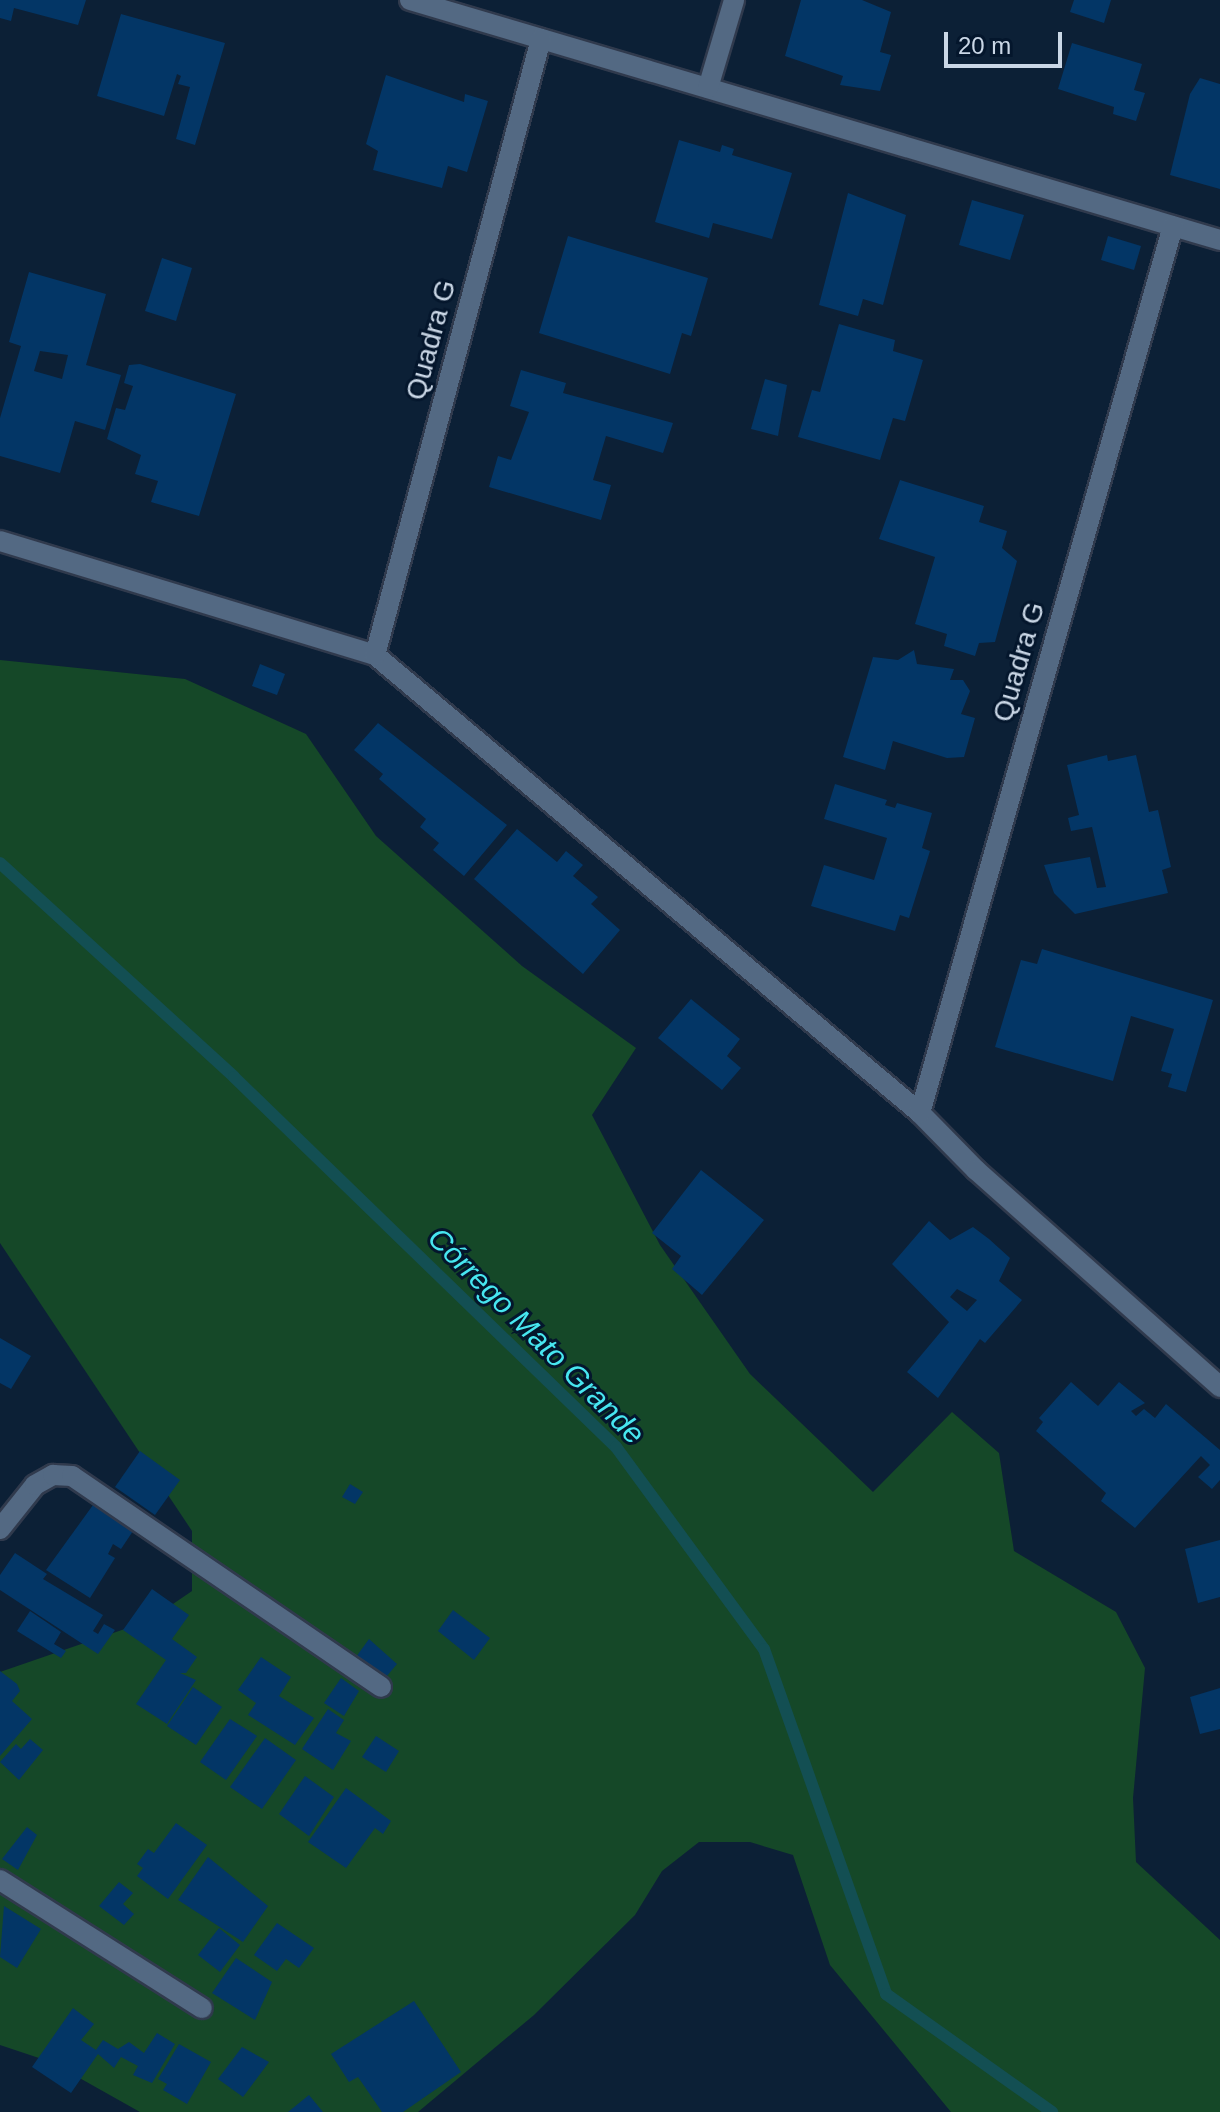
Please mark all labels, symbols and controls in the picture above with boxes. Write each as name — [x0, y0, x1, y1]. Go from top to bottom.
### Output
scale bar — [948, 16, 1066, 66]
text: 20 m — [958, 32, 1011, 59]
street label: Quadra G — [399, 276, 463, 404]
street label: Quadra G — [986, 598, 1052, 726]
water label: Córrego Mato Grande — [420, 1220, 652, 1452]

